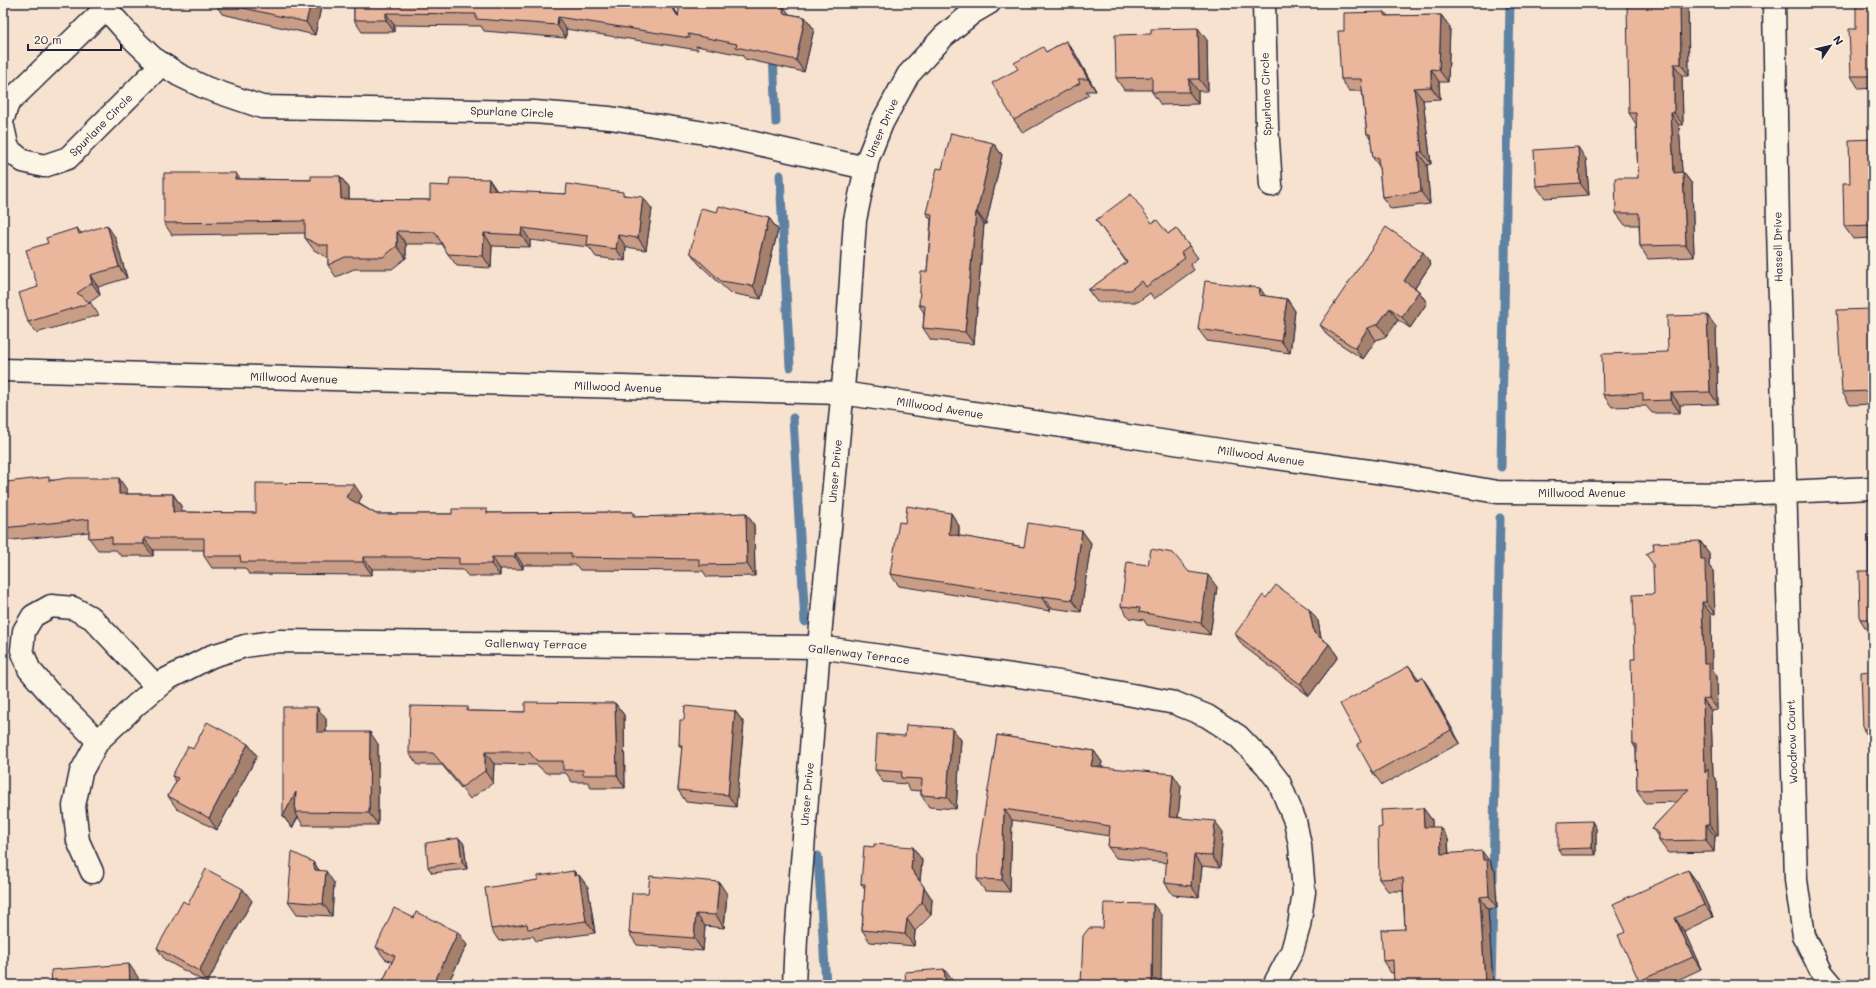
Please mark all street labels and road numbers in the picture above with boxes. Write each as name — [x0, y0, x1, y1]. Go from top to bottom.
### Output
street label: Spurlane Circle — [1257, 52, 1274, 136]
street label: Spurlane Circle — [66, 90, 136, 159]
street label: Unser Drive — [862, 95, 901, 160]
street label: Spurlane Circle — [470, 103, 554, 120]
street label: Hassell Drive — [1769, 212, 1786, 282]
street label: Millwood Avenue — [250, 368, 338, 387]
street label: Millwood Avenue — [574, 377, 662, 396]
street label: Millwood Avenue — [896, 393, 985, 422]
street label: Unser Drive — [824, 438, 845, 503]
street label: Millwood Avenue — [1217, 442, 1306, 469]
street label: Millwood Avenue — [1538, 485, 1626, 500]
street label: Gallenway Terrace — [485, 635, 587, 652]
street label: Gallenway Terrace — [807, 640, 911, 667]
street label: Woodrow Court — [1783, 699, 1800, 785]
street label: Unser Drive — [796, 761, 817, 826]

